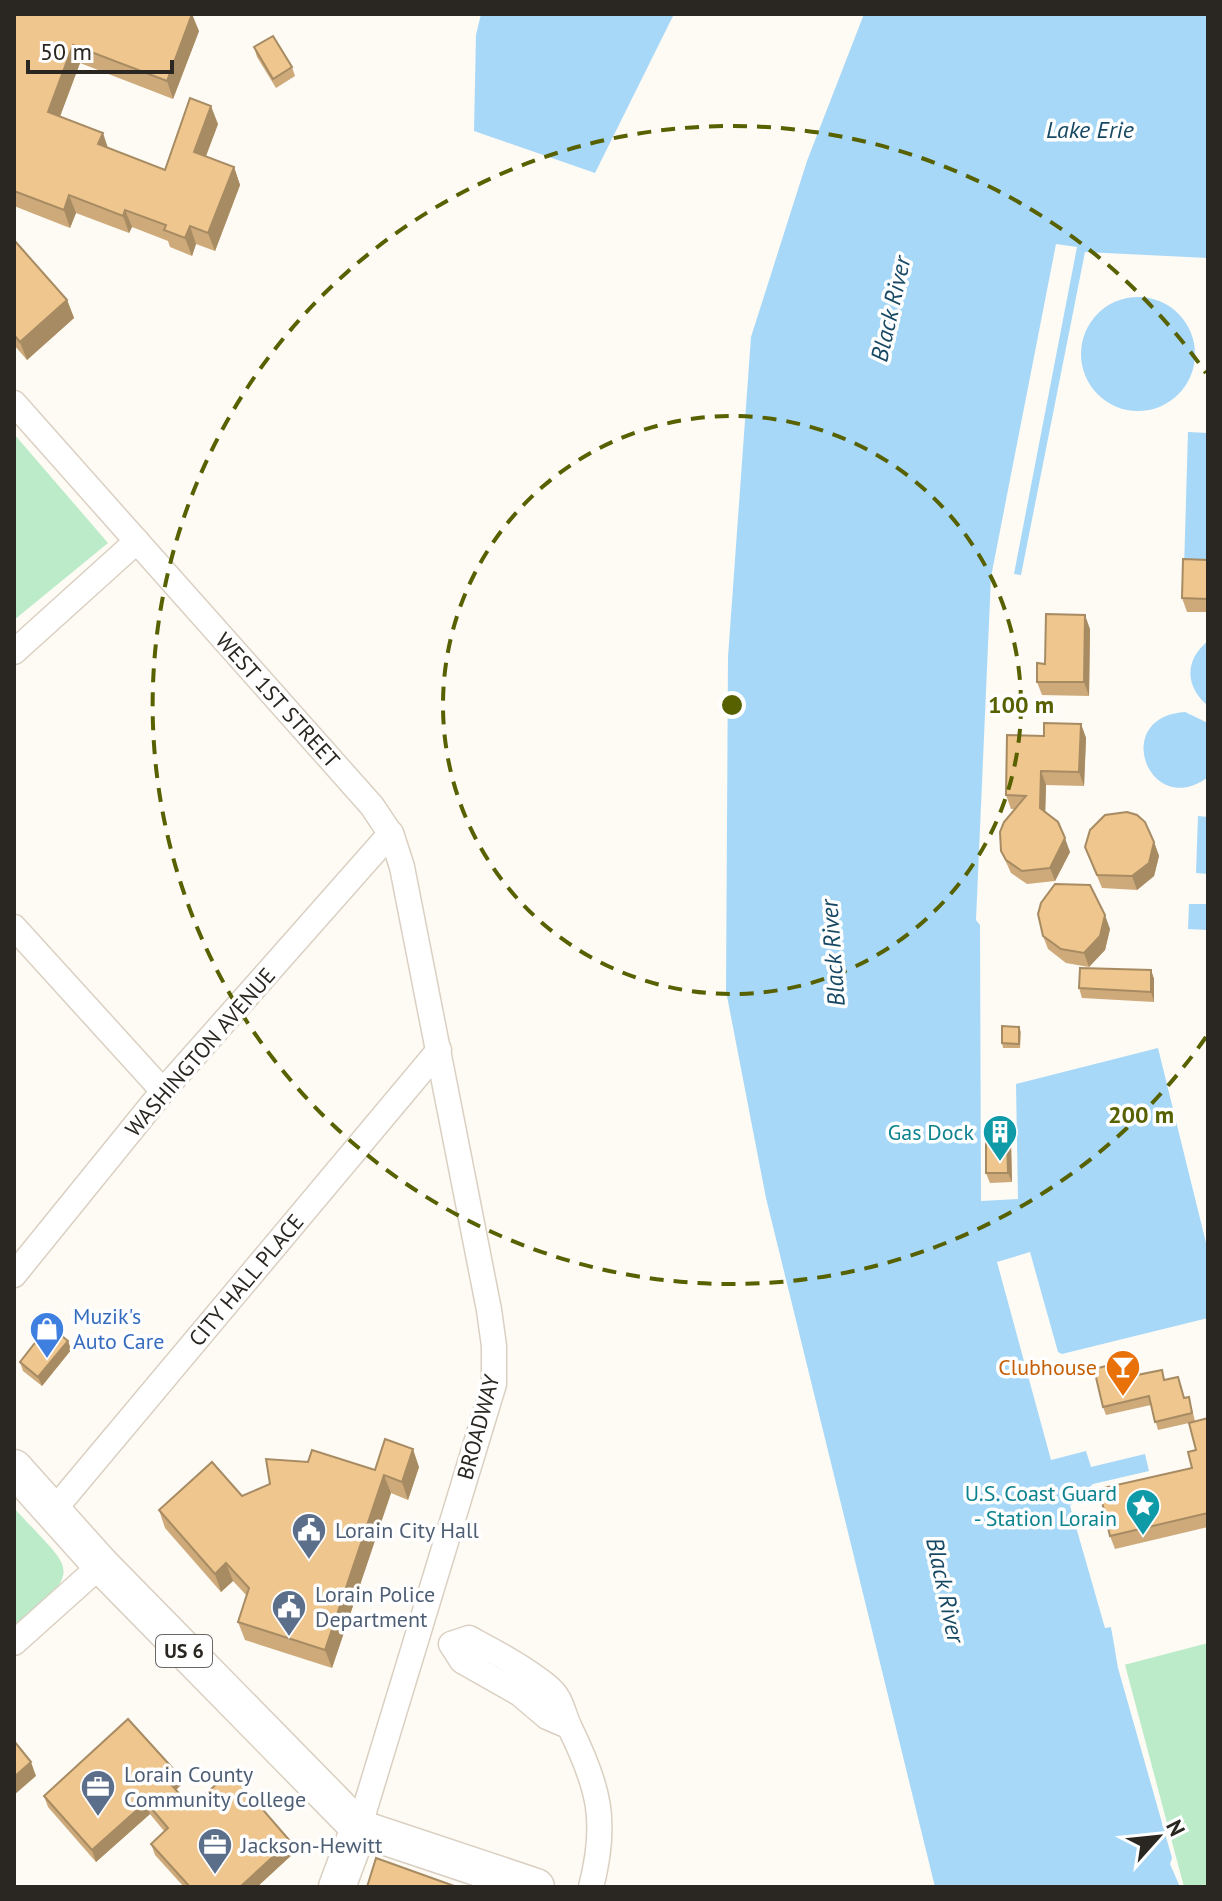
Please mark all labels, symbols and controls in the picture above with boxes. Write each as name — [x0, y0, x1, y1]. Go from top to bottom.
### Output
scale bar — [28, 24, 172, 74]
text: 50 m — [40, 36, 92, 67]
water label: Lake Erie — [1046, 114, 1134, 145]
water label: Black River — [863, 251, 918, 364]
street label: WEST 1ST STREET — [210, 627, 346, 773]
text: 100 m — [988, 689, 1054, 720]
centre of rings — [718, 691, 746, 719]
water label: Black River — [813, 896, 852, 1007]
street label: WASHINGTON AVENUE — [119, 962, 281, 1142]
text: 200 m — [1108, 1099, 1174, 1130]
building icon: Gas Dock — [981, 1113, 1019, 1163]
place label: Gas Dock — [888, 1118, 974, 1146]
street label: CITY HALL PLACE — [182, 1208, 310, 1352]
place label: Muzik's Auto Care — [73, 1302, 164, 1355]
shop icon: Muzik's Auto Care — [28, 1310, 66, 1360]
bar icon: Clubhouse — [1104, 1348, 1142, 1398]
place label: Clubhouse — [998, 1353, 1097, 1381]
street label: BROADWAY — [451, 1371, 506, 1483]
place label: U.S. Coast Guard - Station Lorain — [965, 1479, 1117, 1532]
place icon: U.S. Coast Guard - Station Lorain — [1124, 1487, 1162, 1537]
public building icon: Lorain City Hall — [290, 1511, 328, 1561]
place label: Lorain City Hall — [335, 1516, 479, 1544]
water label: Black River — [919, 1534, 972, 1647]
place label: Lorain Police Department — [315, 1580, 435, 1633]
public building icon: Lorain Police Department — [270, 1588, 308, 1638]
road number: US 6 — [156, 1635, 212, 1667]
place label: Lorain County Community College — [124, 1760, 306, 1813]
office icon: Lorain County Community College — [79, 1768, 117, 1818]
north arrow — [1118, 1797, 1198, 1877]
text: N — [1160, 1815, 1192, 1841]
office icon: Jackson-Hewitt — [196, 1826, 234, 1876]
place label: Jackson-Hewitt — [240, 1831, 383, 1859]

